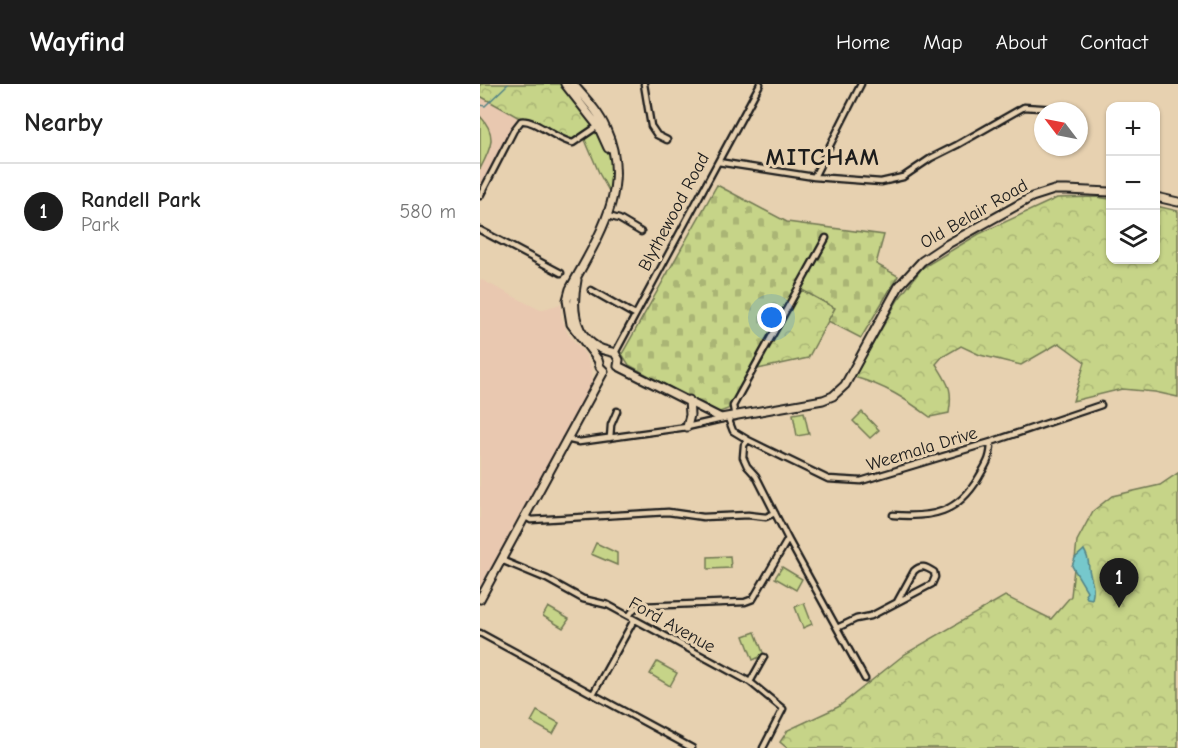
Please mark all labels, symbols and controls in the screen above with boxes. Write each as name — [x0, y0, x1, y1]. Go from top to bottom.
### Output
text: Wayfind — [30, 26, 125, 58]
text: Home — [836, 30, 890, 54]
text: Map — [923, 30, 963, 54]
text: About — [996, 30, 1047, 54]
text: Contact — [1080, 30, 1148, 54]
north arrow — [1034, 102, 1088, 156]
map controls — [1106, 102, 1160, 264]
button: + — [1106, 102, 1160, 156]
text: Nearby — [24, 108, 103, 138]
district label: MITCHAM — [766, 143, 880, 171]
street label: Blythewood Road — [634, 149, 714, 275]
button: − — [1106, 156, 1160, 210]
street label: Old Belair Road — [917, 175, 1031, 253]
text: Randell Park — [81, 187, 200, 213]
text: 1 — [40, 200, 47, 223]
text: 580 m — [399, 200, 456, 223]
button: layers — [1106, 210, 1160, 264]
text: Park — [81, 213, 119, 236]
your location — [757, 303, 786, 332]
street label: Weemala Drive — [864, 422, 980, 476]
pin: 1 — [1100, 558, 1138, 608]
street label: Ford Avenue — [625, 593, 719, 657]

